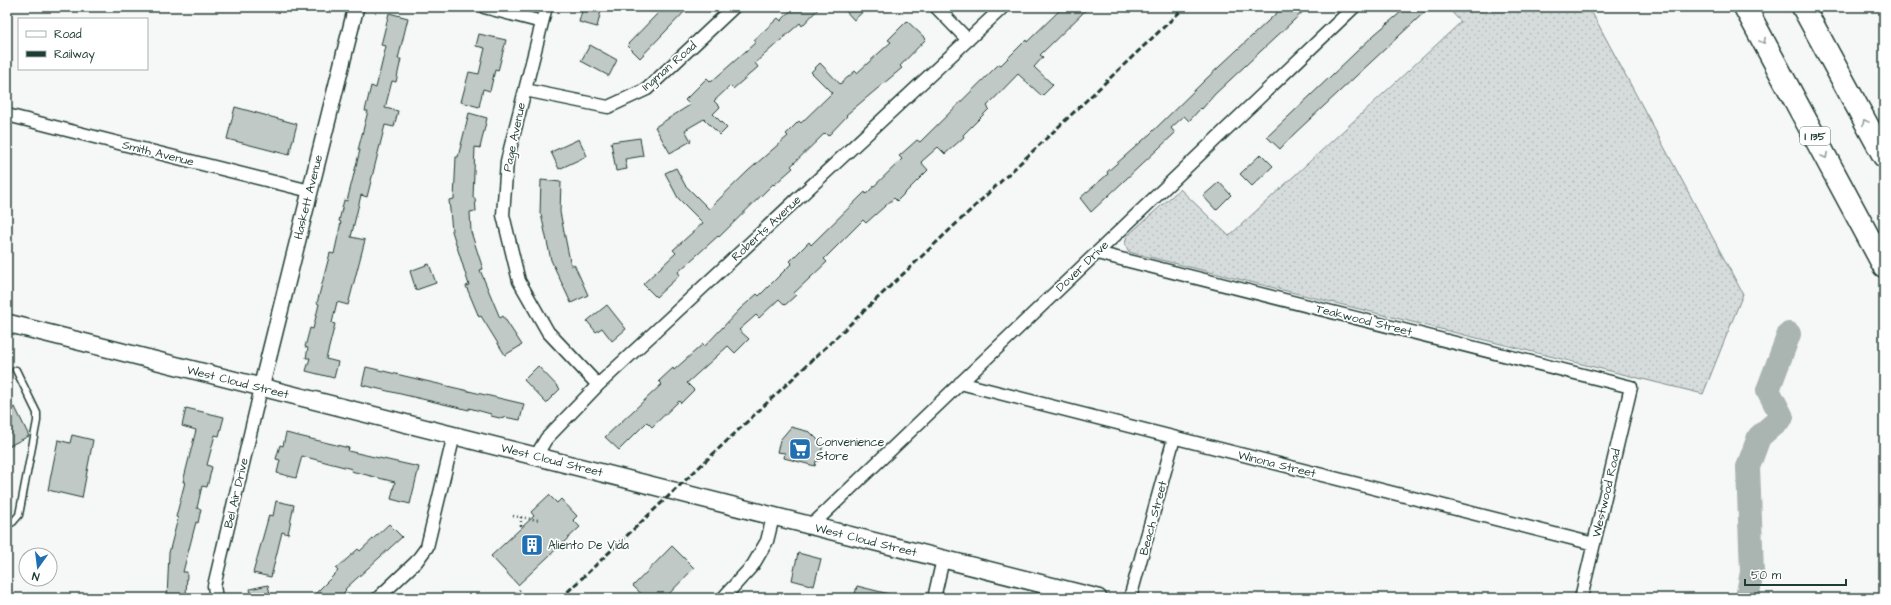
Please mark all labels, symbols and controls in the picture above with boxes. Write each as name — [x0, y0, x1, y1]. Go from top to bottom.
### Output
legend — [18, 18, 148, 70]
text: Road — [54, 26, 82, 43]
one-way arrow — [1759, 37, 1766, 45]
street label: Ingman Road — [638, 38, 701, 96]
text: Railway — [54, 46, 95, 64]
street label: Page Avenue — [499, 100, 531, 173]
one-way arrow — [1863, 119, 1870, 126]
road number: I 135 — [1800, 127, 1830, 145]
street label: Smith Avenue — [120, 136, 196, 171]
street label: Haskett Avenue — [290, 152, 327, 241]
one-way arrow — [1820, 152, 1828, 159]
street label: Roberts Avenue — [728, 191, 805, 265]
street label: Dover Drive — [1052, 236, 1113, 296]
street label: Teakwood Street — [1314, 300, 1414, 341]
street label: West Cloud Street — [185, 362, 291, 403]
place label: Convenience Store — [816, 434, 885, 465]
supermarket icon: Convenience Store — [787, 436, 813, 462]
street label: West Cloud Street — [499, 440, 605, 481]
street label: Winona Street — [1236, 447, 1318, 482]
street label: Westwood Road — [1588, 447, 1625, 539]
street label: Bel Air Drive — [220, 456, 253, 530]
street label: Beach Street — [1135, 479, 1172, 557]
street label: West Cloud Street — [813, 520, 919, 561]
building icon: Aliento De Vida — [519, 532, 545, 558]
place label: Aliento De Vida — [548, 537, 629, 554]
north arrow — [18, 547, 58, 587]
scale bar — [1745, 561, 1846, 587]
text: 50 m — [1751, 567, 1782, 584]
text: N — [30, 568, 41, 584]

